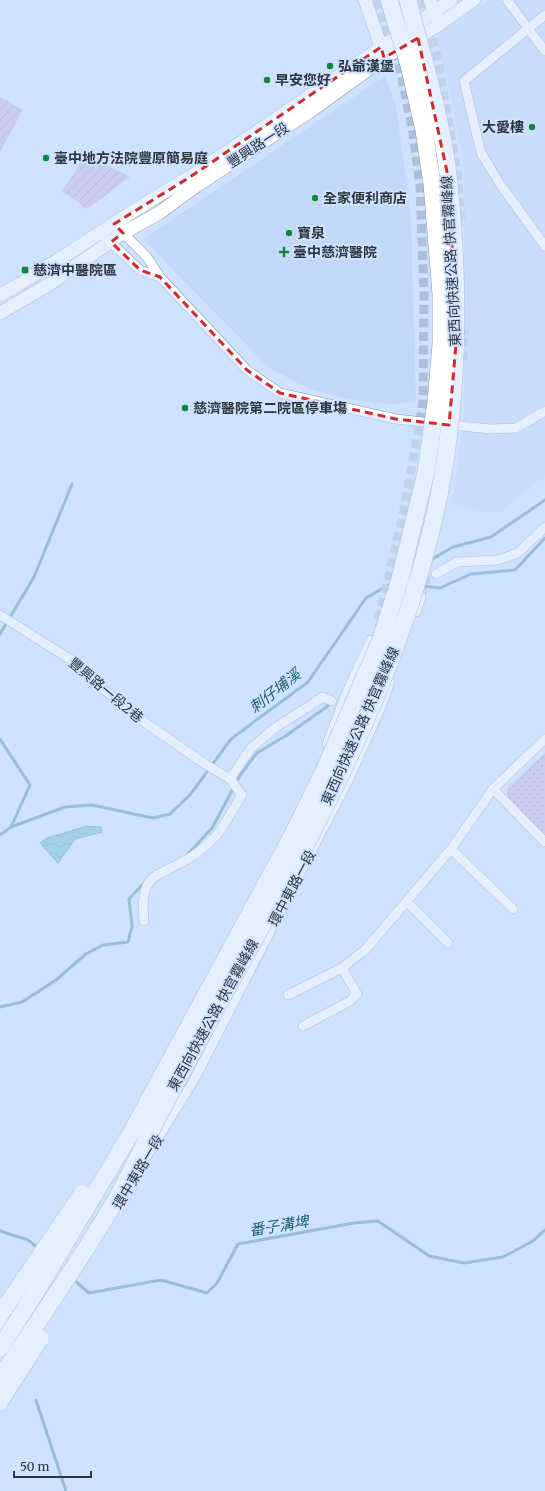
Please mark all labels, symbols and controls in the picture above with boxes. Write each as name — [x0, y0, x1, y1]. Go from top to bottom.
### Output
place label: 弘爺漢堡 — [338, 57, 394, 75]
marker: 弘爺漢堡 — [325, 61, 335, 71]
place label: 早安您好 — [275, 71, 331, 89]
marker: 早安您好 — [262, 75, 272, 85]
street label: 豐興路一段 — [224, 118, 292, 172]
place label: 大愛樓 — [482, 118, 524, 136]
marker: 大愛樓 — [527, 122, 537, 132]
place label: 臺中地方法院豐原簡易庭 — [54, 149, 208, 167]
marker: 臺中地方法院豐原簡易庭 — [41, 153, 51, 163]
street label: 東西向快速公路 快官霧峰線 — [438, 175, 464, 347]
place label: 全家便利商店 — [323, 189, 407, 207]
marker: 全家便利商店 — [310, 193, 320, 203]
place label: 寶泉 — [297, 224, 325, 242]
marker: 寶泉 — [284, 228, 294, 238]
place label: 臺中慈濟醫院 — [293, 243, 377, 261]
marker: 臺中慈濟醫院 — [278, 246, 290, 258]
place label: 慈濟中醫院區 — [33, 261, 117, 279]
marker: 慈濟中醫院區 — [20, 265, 30, 275]
place label: 慈濟醫院第二院區停車塲 — [193, 399, 347, 417]
marker: 慈濟醫院第二院區停車塲 — [180, 403, 190, 413]
street label: 東西向快速公路 快官霧峰線 — [317, 644, 403, 808]
street label: 豐興路一段2巷 — [65, 653, 147, 727]
water label: 刺仔埔溪 — [245, 663, 306, 717]
street label: 環中東路一段 — [264, 847, 320, 929]
street label: 東西向快速公路 快官霧峰線 — [164, 936, 262, 1094]
street label: 環中東路一段 — [109, 1131, 167, 1213]
water label: 番子溝埤 — [248, 1211, 312, 1240]
scale bar — [14, 1453, 91, 1479]
text: 50 m — [20, 1459, 49, 1474]

